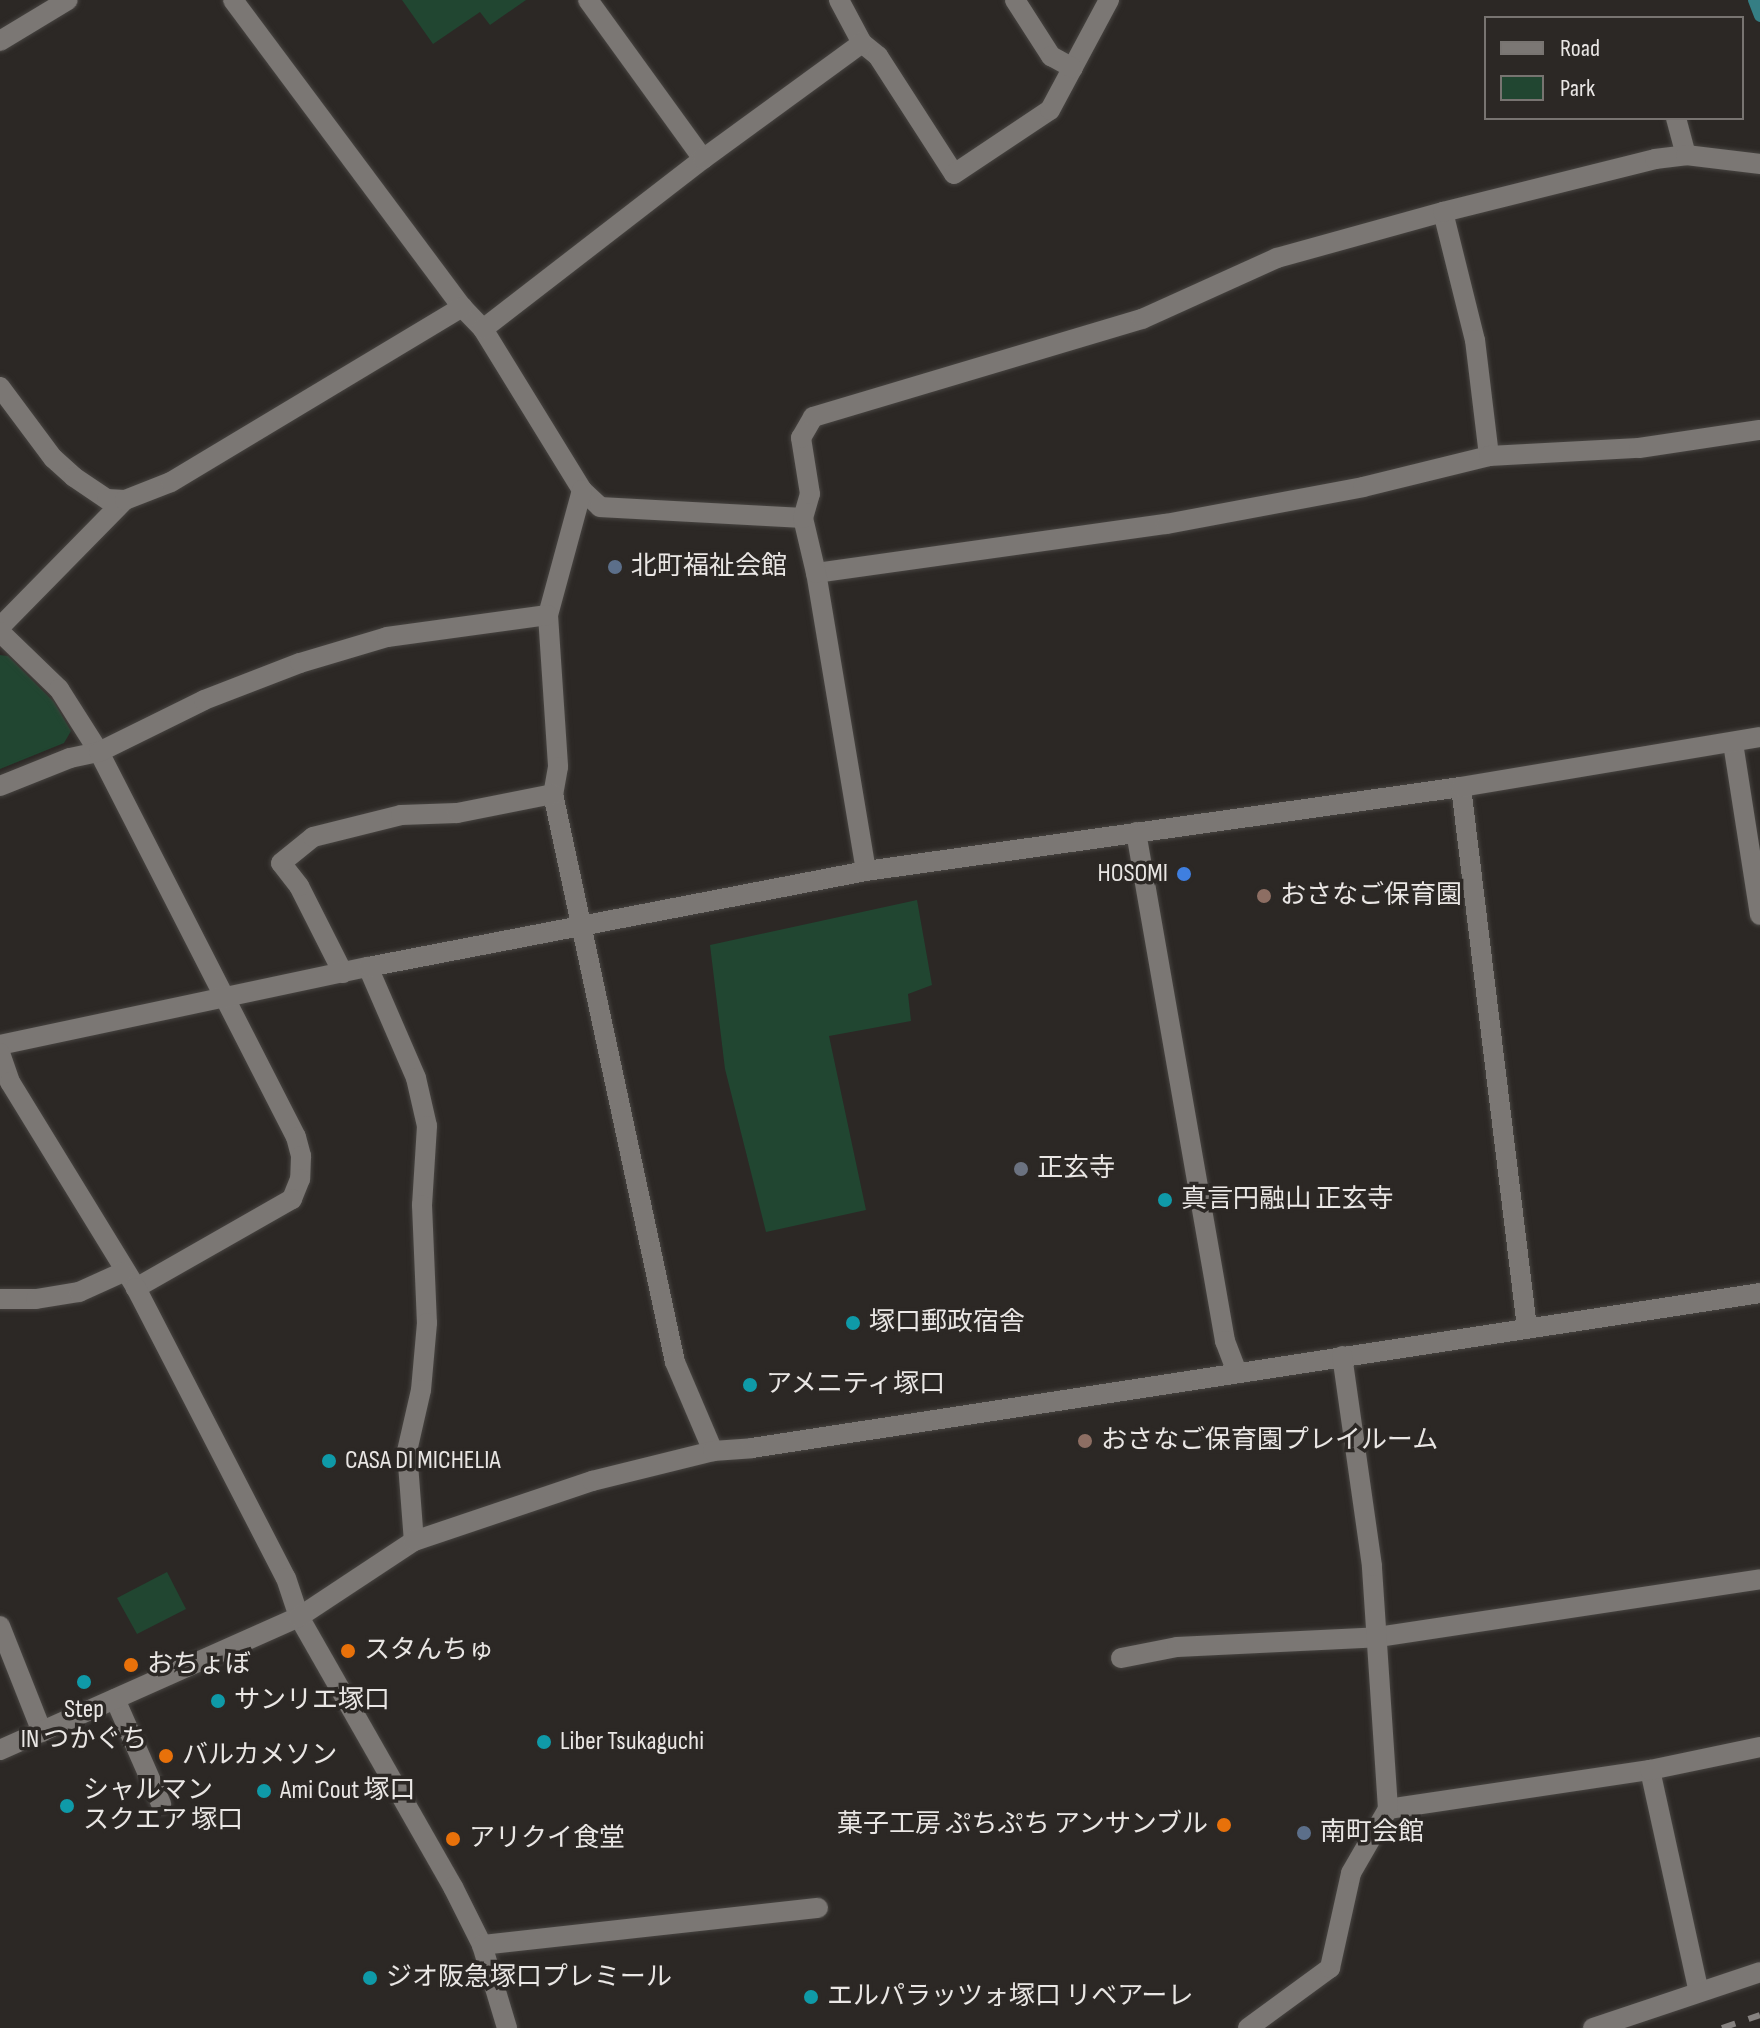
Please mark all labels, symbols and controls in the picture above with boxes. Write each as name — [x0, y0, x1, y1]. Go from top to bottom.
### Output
legend — [1484, 16, 1744, 120]
text: Road — [1560, 34, 1600, 63]
text: Park — [1560, 74, 1595, 103]
place label: 北町福祉会館 — [631, 551, 787, 583]
marker: 北町福祉会館 — [606, 558, 624, 576]
place label: HOSOMI — [1098, 858, 1168, 890]
marker: HOSOMI — [1175, 865, 1193, 883]
place label: おさなご保育園 — [1280, 880, 1462, 912]
marker: おさなご保育園 — [1255, 887, 1273, 905]
place label: 正玄寺 — [1037, 1153, 1115, 1185]
marker: 正玄寺 — [1012, 1160, 1030, 1178]
place label: 真言円融山 正玄寺 — [1181, 1184, 1393, 1216]
marker: 真言円融山 正玄寺 — [1156, 1191, 1174, 1209]
place label: 塚口郵政宿舎 — [869, 1307, 1025, 1339]
marker: 塚口郵政宿舎 — [844, 1314, 862, 1332]
place label: アメニティ塚口 — [766, 1369, 948, 1401]
marker: アメニティ塚口 — [741, 1376, 759, 1394]
place label: おさなご保育園プレイルーム — [1101, 1425, 1439, 1457]
marker: おさなご保育園プレイルーム — [1076, 1432, 1094, 1450]
place label: CASA DI MICHELIA — [345, 1445, 501, 1477]
marker: CASA DI MICHELIA — [320, 1452, 338, 1470]
place label: スタんちゅ — [364, 1635, 494, 1667]
marker: スタんちゅ — [339, 1642, 357, 1660]
place label: おちょぼ — [147, 1649, 251, 1681]
marker: おちょぼ — [122, 1656, 140, 1674]
marker: Step IN つかぐち — [75, 1673, 93, 1691]
place label: サンリエ塚口 — [234, 1685, 390, 1717]
marker: サンリエ塚口 — [209, 1692, 227, 1710]
place label: Step IN つかぐち — [21, 1694, 147, 1756]
place label: Liber Tsukaguchi — [560, 1726, 704, 1758]
marker: Liber Tsukaguchi — [535, 1733, 553, 1751]
place label: バルカメソン — [182, 1740, 338, 1772]
marker: バルカメソン — [157, 1747, 175, 1765]
place label: シャルマン スクエア 塚口 — [83, 1775, 243, 1836]
place label: Ami Cout 塚口 — [280, 1775, 415, 1807]
marker: Ami Cout 塚口 — [255, 1782, 273, 1800]
marker: シャルマン スクエア 塚口 — [58, 1797, 76, 1815]
place label: 菓子工房 ぷちぷち アンサンブル — [836, 1809, 1208, 1841]
marker: 菓子工房 ぷちぷち アンサンブル — [1215, 1816, 1233, 1834]
place label: 南町会館 — [1320, 1817, 1424, 1849]
place label: アリクイ食堂 — [469, 1823, 625, 1855]
marker: 南町会館 — [1295, 1824, 1313, 1842]
marker: アリクイ食堂 — [444, 1830, 462, 1848]
place label: ジオ阪急塚口プレミール — [386, 1962, 672, 1994]
marker: ジオ阪急塚口プレミール — [361, 1969, 379, 1987]
place label: エルパラッツォ塚口 リベアーレ — [827, 1981, 1194, 2013]
marker: エルパラッツォ塚口 リベアーレ — [802, 1988, 820, 2006]

